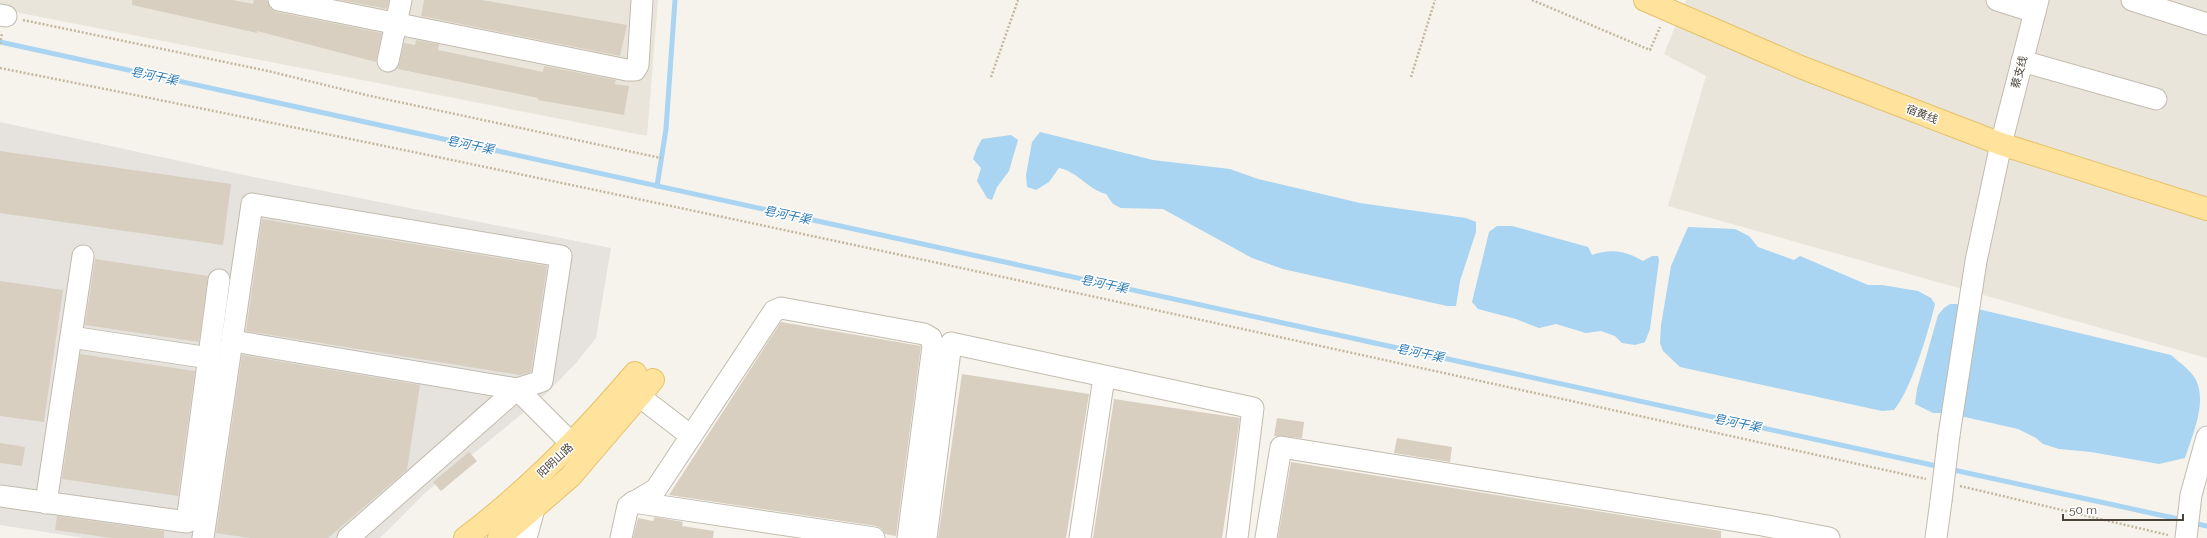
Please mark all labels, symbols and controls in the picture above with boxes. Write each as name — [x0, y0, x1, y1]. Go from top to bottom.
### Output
street label: 蔡支线 — [2009, 55, 2030, 90]
water label: 皂河干渠 — [129, 64, 181, 88]
street label: 宿黄线 — [1904, 102, 1940, 126]
water label: 皂河干渠 — [445, 133, 497, 157]
water label: 皂河干渠 — [762, 203, 814, 227]
water label: 皂河干渠 — [1079, 272, 1131, 296]
water label: 皂河干渠 — [1395, 341, 1447, 365]
water label: 皂河干渠 — [1712, 411, 1764, 435]
street label: 阳明山路 — [535, 441, 576, 480]
scale bar — [2063, 496, 2183, 522]
text: 50 m — [2069, 503, 2097, 517]

